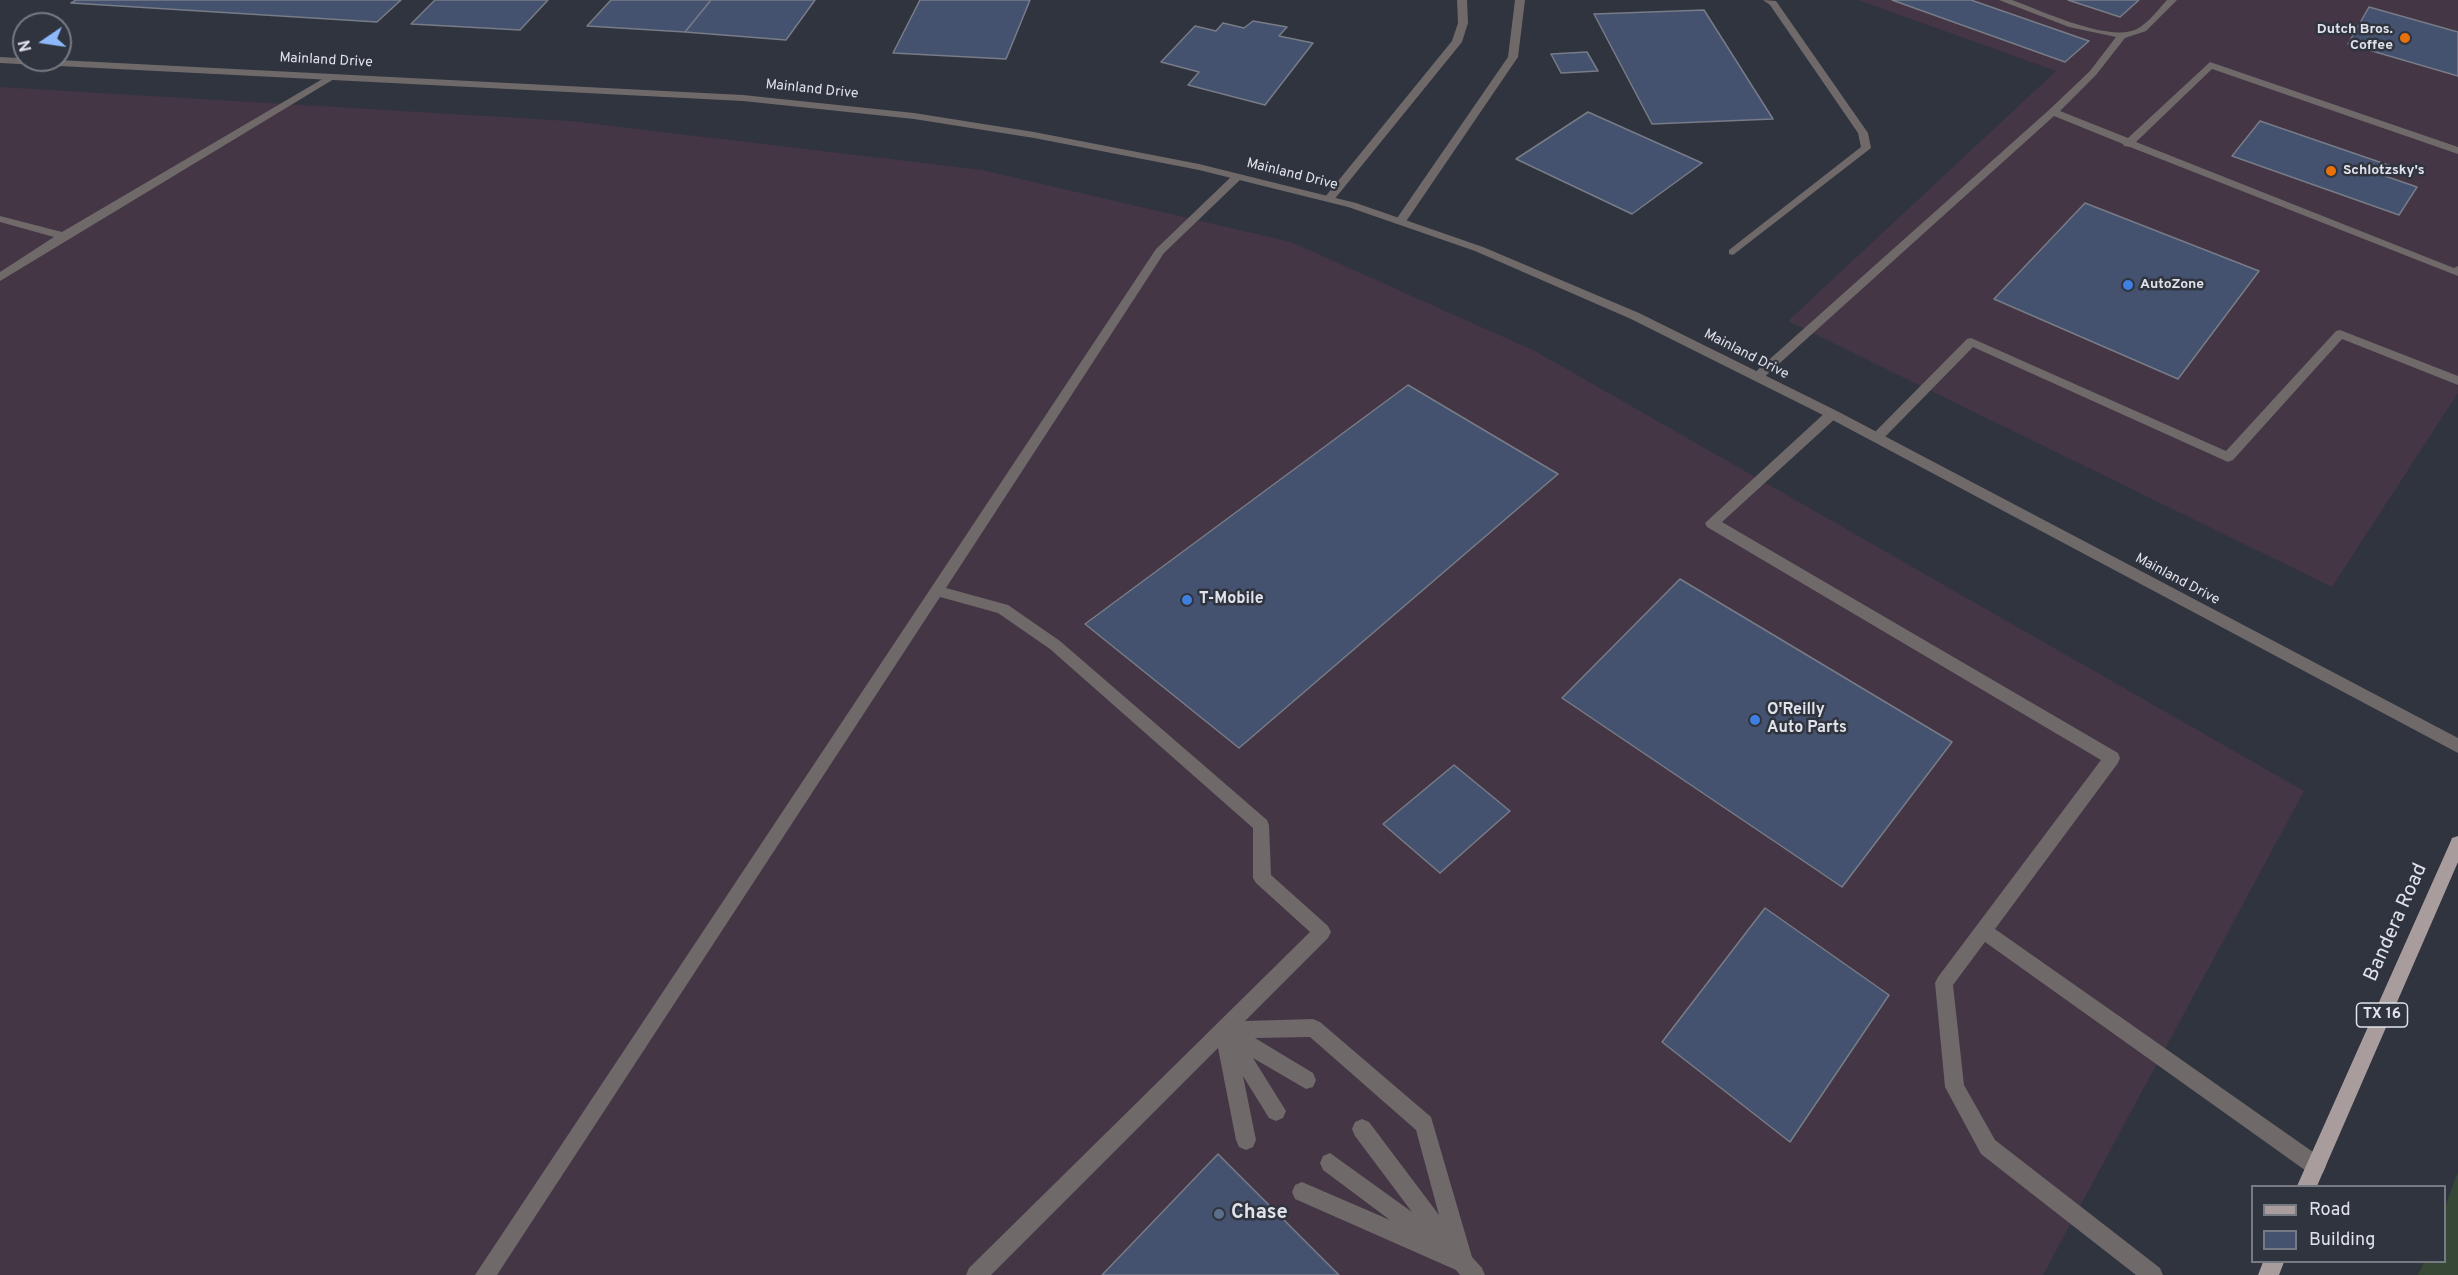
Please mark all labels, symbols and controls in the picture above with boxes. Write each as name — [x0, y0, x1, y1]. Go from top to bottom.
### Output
north arrow — [12, 12, 72, 72]
place label: Dutch Bros. Coffee — [2317, 22, 2393, 54]
marker: Dutch Bros. Coffee — [2398, 31, 2412, 45]
text: N — [15, 38, 37, 53]
street label: Mainland Drive — [279, 50, 373, 72]
street label: Mainland Drive — [765, 77, 859, 103]
street label: Mainland Drive — [1245, 156, 1339, 194]
place label: Schlotzsky's — [2343, 163, 2425, 179]
marker: Schlotzsky's — [2324, 164, 2338, 178]
place label: AutoZone — [2140, 277, 2204, 293]
marker: AutoZone — [2121, 278, 2135, 292]
street label: Mainland Drive — [1701, 326, 1791, 384]
street label: Mainland Drive — [2132, 551, 2222, 609]
place label: T-Mobile — [1199, 590, 1264, 610]
marker: T-Mobile — [1180, 593, 1194, 607]
place label: O'Reilly Auto Parts — [1767, 701, 1847, 739]
marker: O'Reilly Auto Parts — [1748, 713, 1762, 727]
street label: Bandera Road — [2360, 860, 2434, 986]
road number: TX 16 — [2356, 1003, 2408, 1027]
legend — [2251, 1185, 2446, 1263]
text: Road — [2309, 1199, 2351, 1222]
place label: Chase — [1231, 1202, 1288, 1226]
marker: Chase — [1212, 1207, 1226, 1221]
text: Building — [2309, 1229, 2375, 1252]

